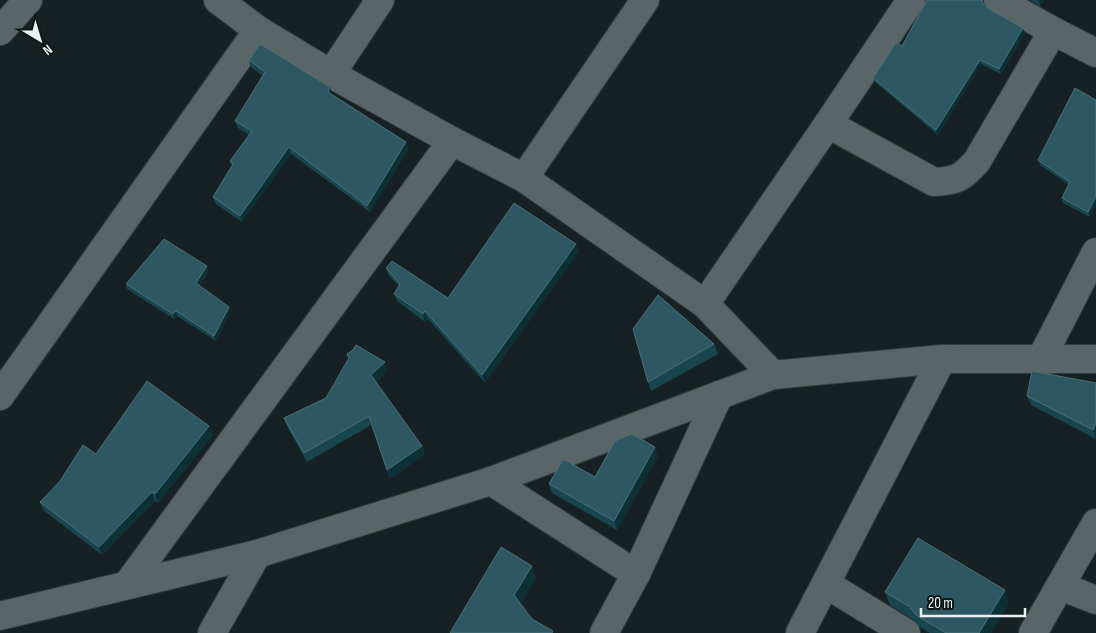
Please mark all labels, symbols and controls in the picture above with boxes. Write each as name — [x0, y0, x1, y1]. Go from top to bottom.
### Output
north arrow — [15, 15, 65, 65]
text: N — [40, 41, 56, 59]
scale bar — [921, 586, 1025, 618]
text: 20 m — [928, 594, 953, 613]

